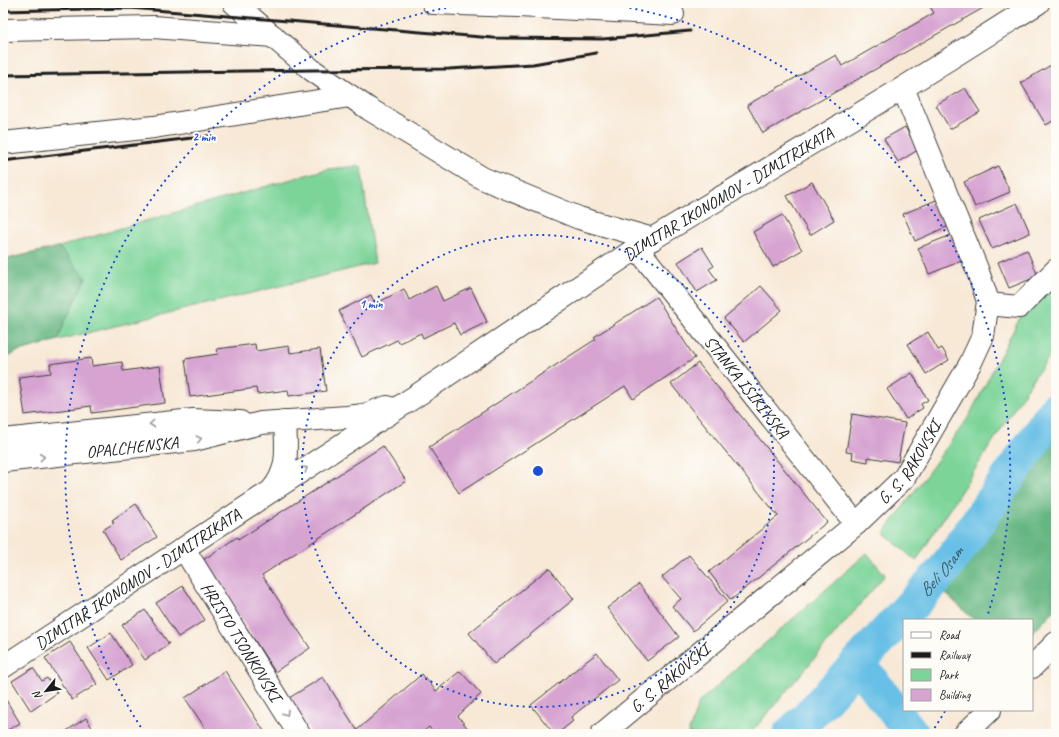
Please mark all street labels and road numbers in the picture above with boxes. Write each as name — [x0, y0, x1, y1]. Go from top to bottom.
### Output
street label: DIMITAR IKONOMOV - DIMITRIKATA — [619, 122, 837, 265]
street label: STANKA ISIKIYSKA — [700, 331, 794, 442]
street label: G. S. RAKOVSKI — [873, 414, 947, 508]
street label: OPALCHENSKA — [85, 431, 181, 462]
street label: DIMITAR IKONOMOV - DIMITRIKATA — [31, 503, 245, 654]
street label: HRISTO TSONKOVSKI — [197, 578, 289, 708]
street label: G. S. RAKOVSKI — [626, 637, 716, 717]

